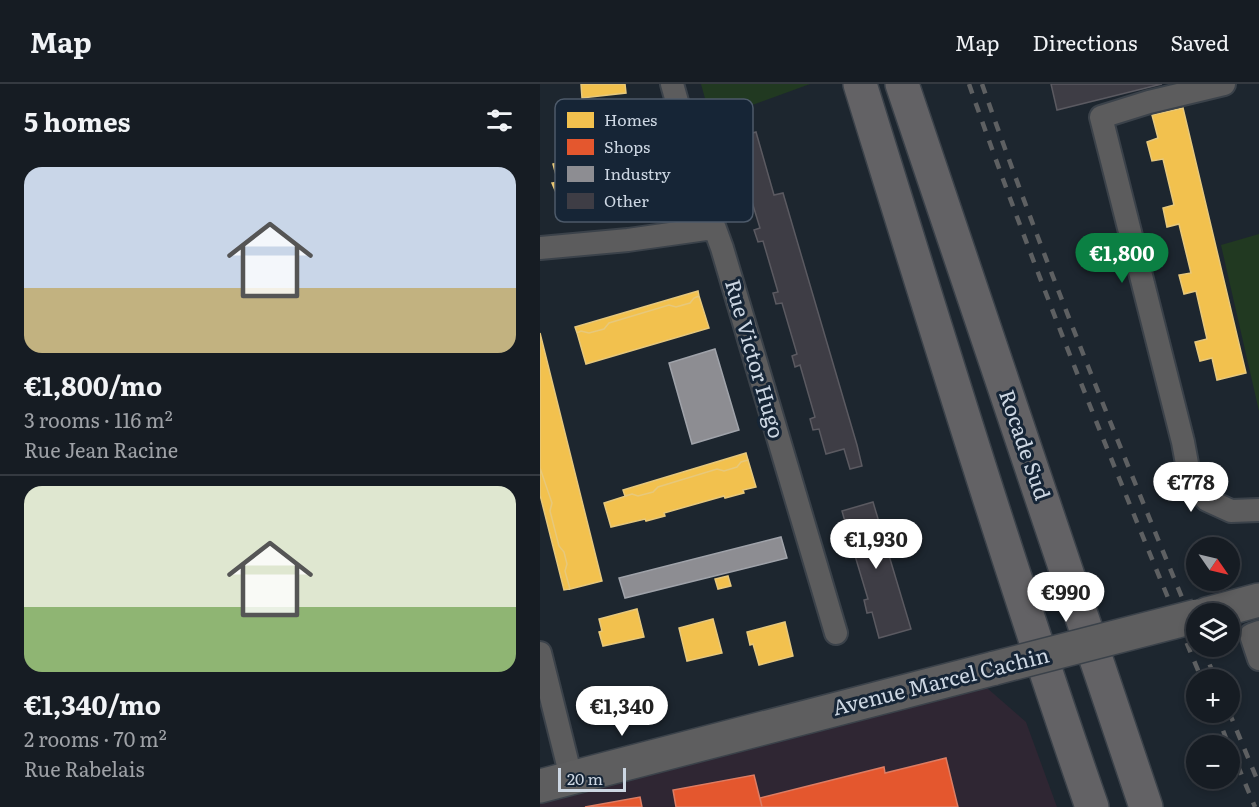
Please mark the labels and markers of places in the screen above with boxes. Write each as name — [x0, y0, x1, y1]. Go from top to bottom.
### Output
pin: €1,800 — [1073, 233, 1171, 284]
pin: €778 — [1155, 462, 1227, 513]
pin: €1,930 — [827, 519, 925, 570]
pin: €990 — [1030, 572, 1102, 623]
pin: €1,340 — [573, 686, 671, 737]

